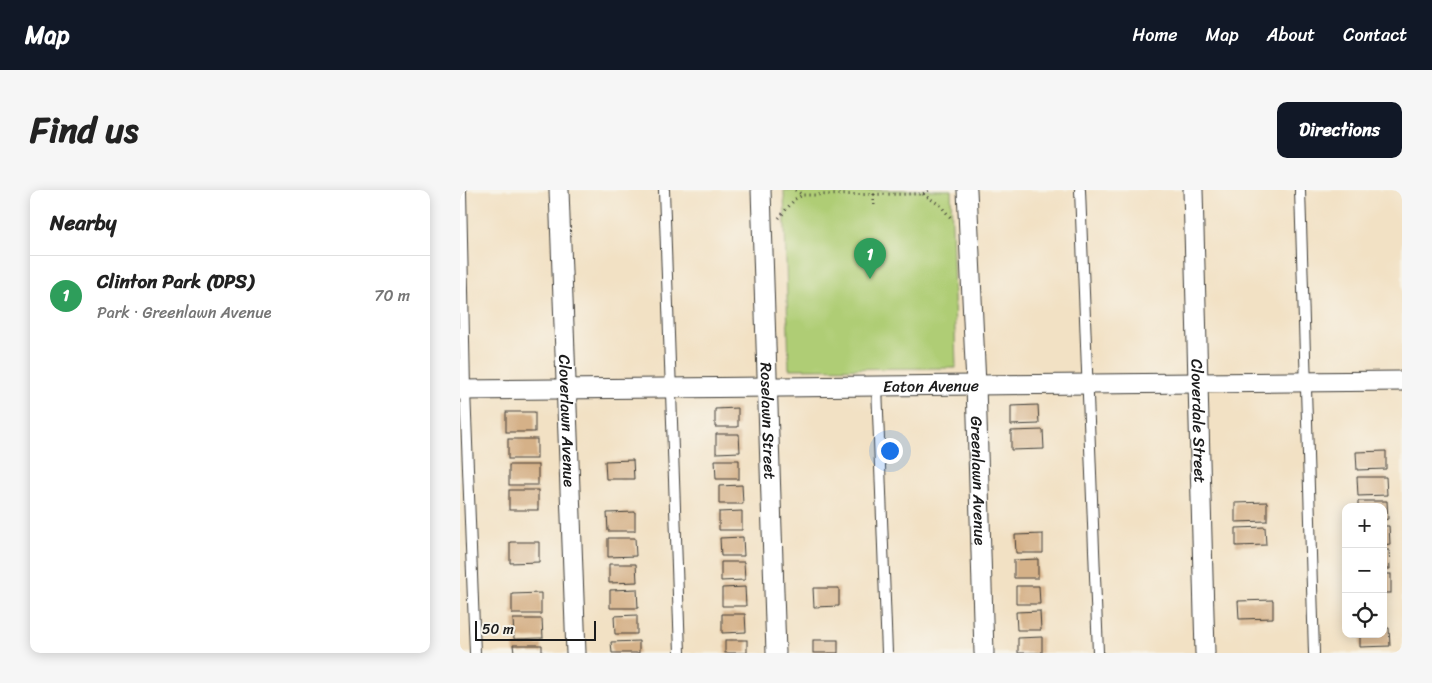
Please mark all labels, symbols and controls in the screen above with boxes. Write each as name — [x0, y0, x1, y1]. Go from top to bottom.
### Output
text: Map — [25, 14, 69, 56]
text: Home — [1133, 19, 1178, 51]
text: Map — [1206, 19, 1239, 51]
text: About — [1267, 19, 1315, 51]
text: Contact — [1343, 19, 1407, 51]
text: Find us — [30, 99, 138, 161]
button: Directions — [1277, 102, 1402, 158]
text: Nearby — [50, 204, 116, 242]
pin: 1 — [854, 238, 886, 279]
text: Clinton Park (DPS) — [97, 265, 254, 298]
text: 1 — [63, 281, 69, 310]
text: 70 m — [374, 281, 410, 310]
text: Park · Greenlawn Avenue — [97, 298, 272, 327]
street label: Cloverlawn Avenue — [550, 354, 584, 488]
street label: Cloverdale Street — [1182, 358, 1215, 484]
street label: Roselawn Street — [752, 362, 784, 480]
street label: Eaton Avenue — [883, 371, 979, 401]
street label: Greenlawn Avenue — [962, 416, 995, 546]
your location — [877, 438, 903, 464]
map controls — [1342, 503, 1387, 638]
button: + — [1342, 503, 1387, 548]
button: − — [1342, 548, 1387, 593]
button: locate — [1342, 593, 1387, 638]
text: 50 m — [482, 617, 514, 642]
scale bar — [475, 618, 596, 641]

